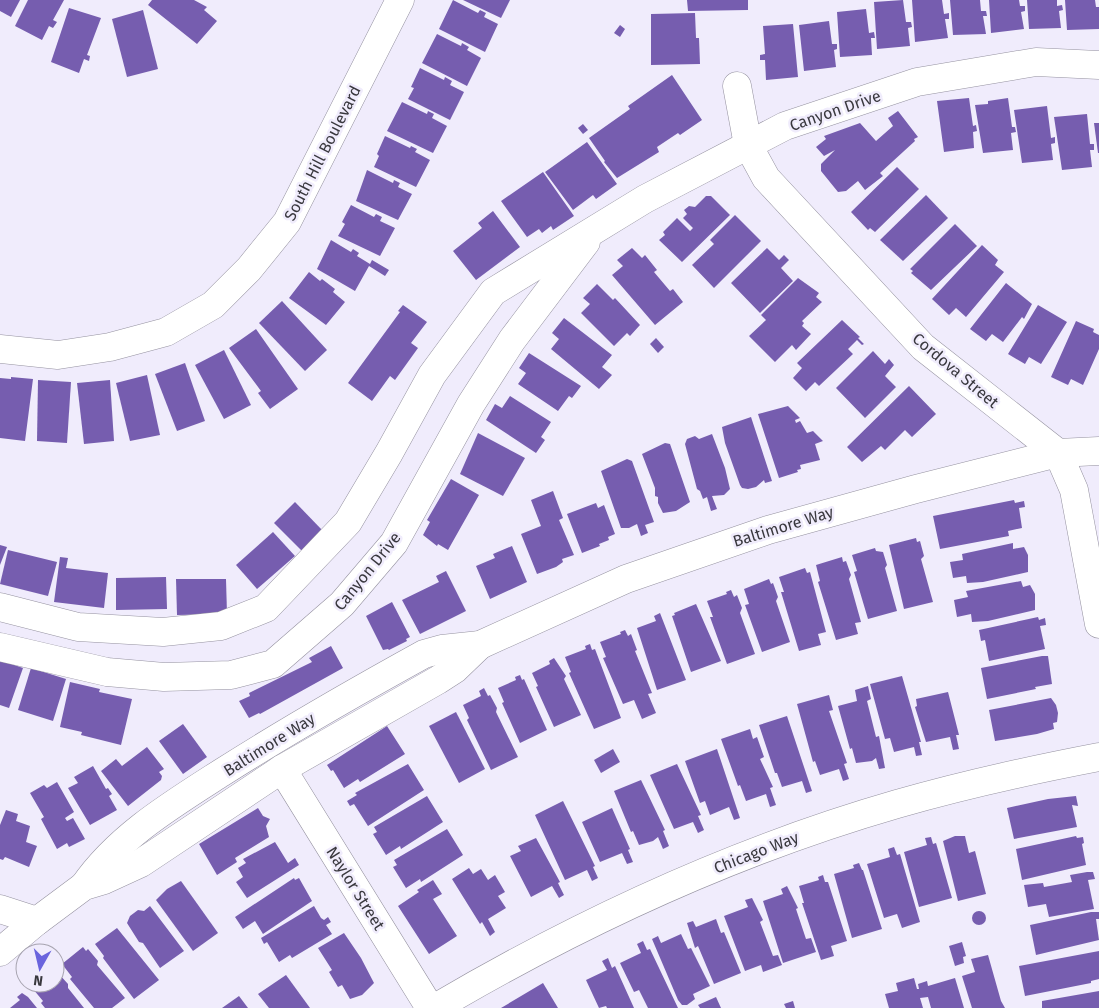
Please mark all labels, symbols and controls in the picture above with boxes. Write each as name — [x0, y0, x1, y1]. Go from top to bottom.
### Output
street label: South Hill Boulevard — [280, 83, 365, 224]
street label: Canyon Drive — [787, 86, 883, 135]
street label: Cordova Street — [909, 329, 1003, 412]
street label: Baltimore Way — [731, 502, 836, 551]
street label: Canyon Drive — [330, 528, 405, 614]
street label: Baltimore Way — [220, 709, 319, 780]
street label: Chicago Way — [711, 828, 801, 877]
street label: Naylor Street — [322, 843, 389, 934]
north arrow — [15, 943, 65, 993]
text: N — [32, 971, 44, 989]

